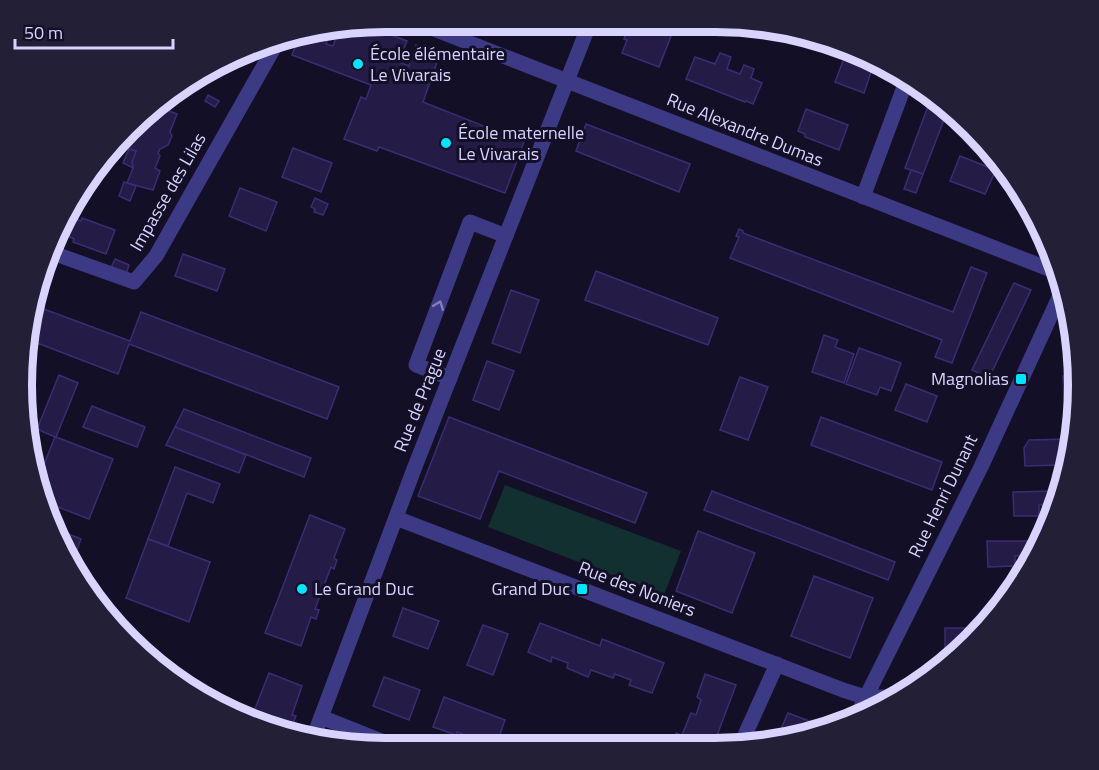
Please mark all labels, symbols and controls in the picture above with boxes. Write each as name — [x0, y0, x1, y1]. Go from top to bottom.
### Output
scale bar — [15, 12, 172, 50]
text: 50 m — [24, 19, 63, 46]
place label: École élémentaire Le Vivarais — [370, 40, 505, 88]
marker: École élémentaire Le Vivarais — [351, 57, 365, 71]
street label: Rue Alexandre Dumas — [663, 86, 827, 173]
place label: École maternelle Le Vivarais — [458, 119, 584, 167]
street label: Impasse des Lilas — [123, 127, 212, 256]
marker: École maternelle Le Vivarais — [439, 136, 453, 150]
one-way arrow — [432, 300, 445, 311]
street label: Rue de Prague — [386, 344, 453, 456]
place label: Magnolias — [931, 365, 1009, 392]
marker: Magnolias — [1014, 372, 1028, 386]
street label: Rue Henri Dunant — [901, 429, 984, 562]
street label: Rue des Noniers — [575, 554, 700, 623]
place label: Le Grand Duc — [314, 575, 414, 602]
place label: Grand Duc — [492, 575, 570, 602]
marker: Le Grand Duc — [295, 582, 309, 596]
marker: Grand Duc — [575, 582, 589, 596]

